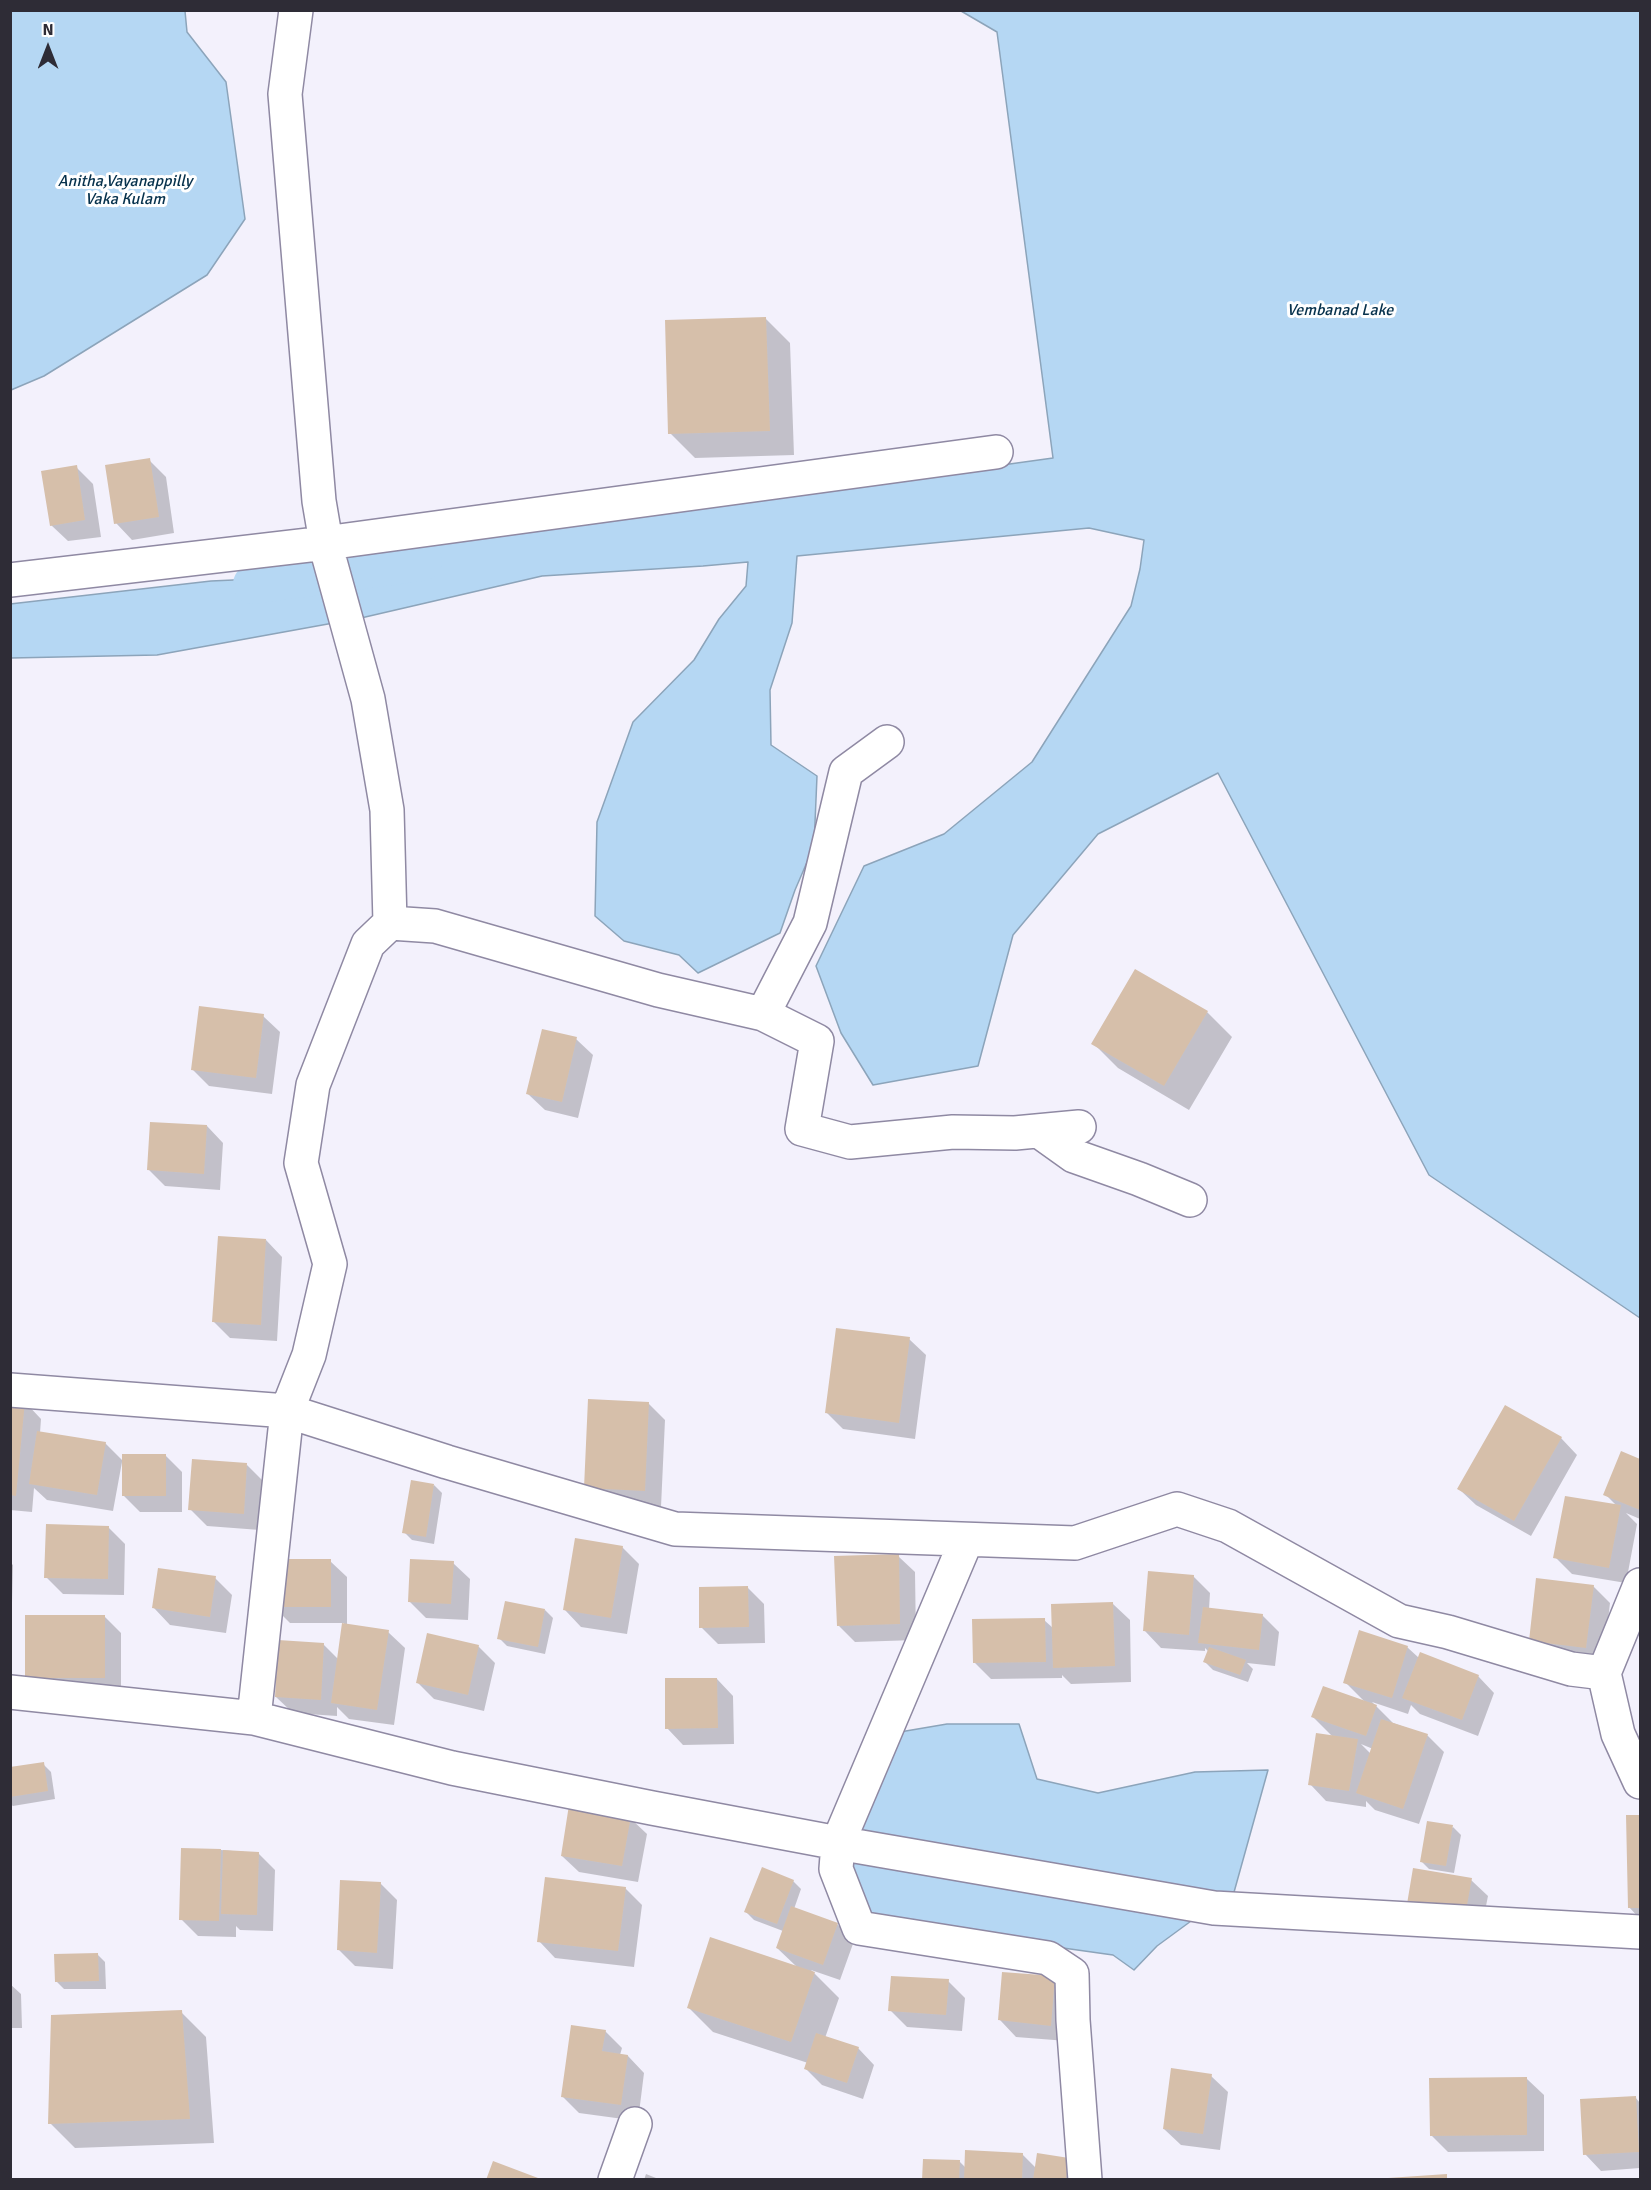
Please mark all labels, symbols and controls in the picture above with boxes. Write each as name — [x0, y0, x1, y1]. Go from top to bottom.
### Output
north arrow — [18, 18, 78, 78]
text: N — [42, 20, 54, 40]
water label: Anitha,Vayanappilly Vaka Kulam — [58, 172, 192, 210]
water label: Vembanad Lake — [1287, 301, 1393, 321]

